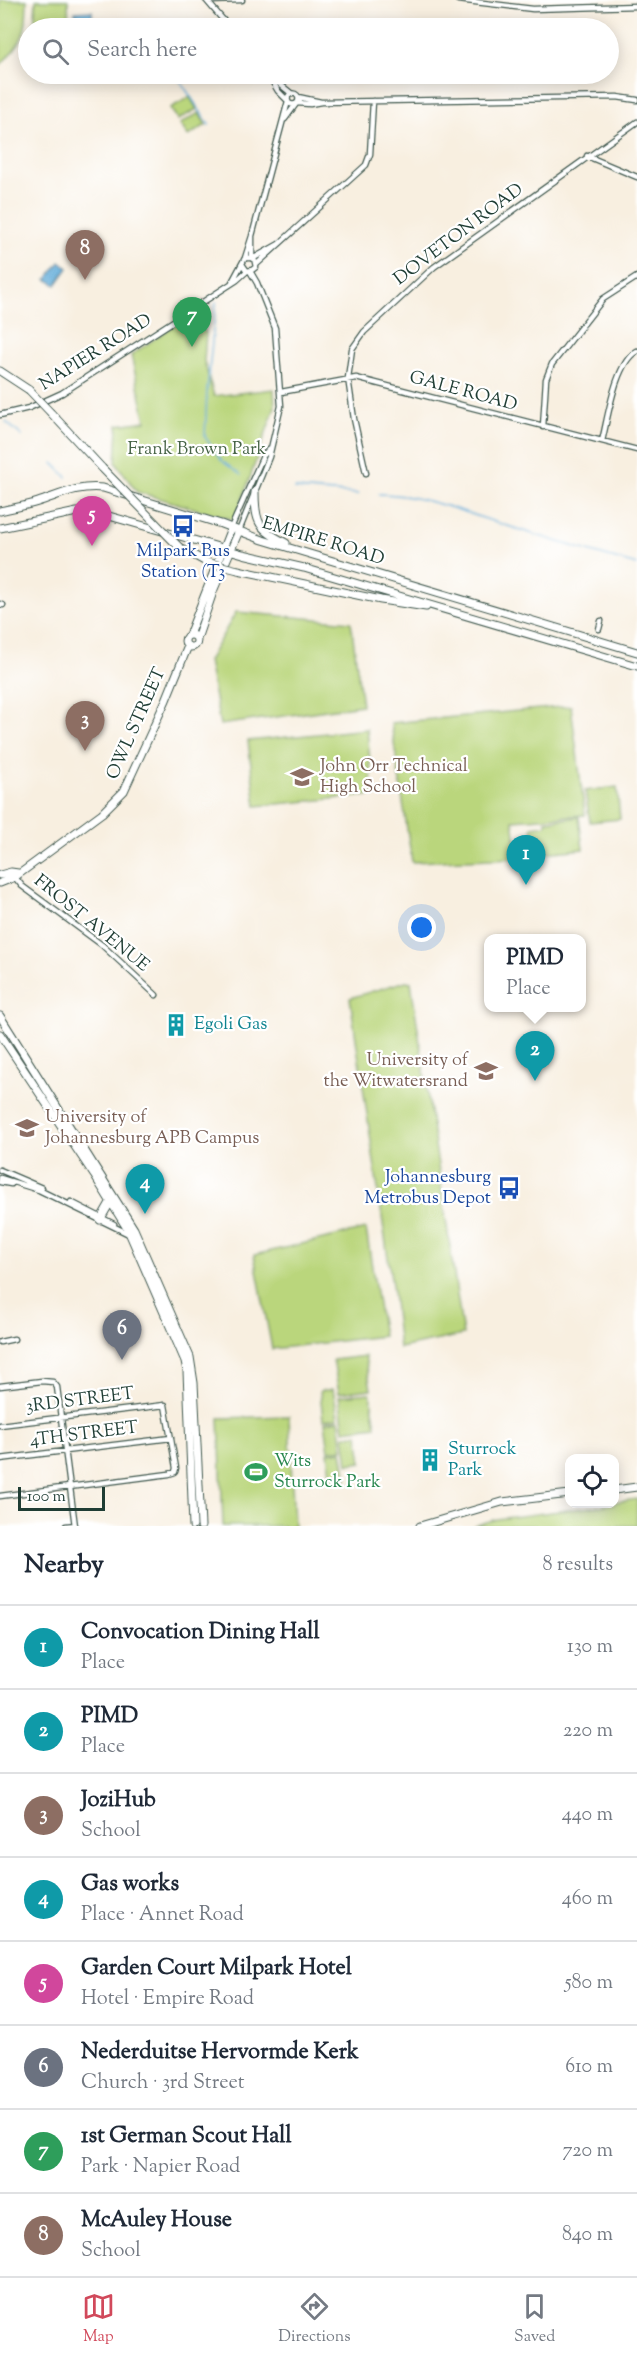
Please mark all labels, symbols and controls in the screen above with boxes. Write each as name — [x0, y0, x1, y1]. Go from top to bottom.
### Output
search box — [18, 18, 619, 84]
icon: search — [39, 35, 72, 68]
text: Search here — [87, 35, 197, 67]
street label: DOVETON ROAD — [389, 178, 529, 292]
pin: 8 — [66, 230, 104, 280]
pin: 7 — [172, 298, 212, 347]
street label: NAPIER ROAD — [35, 308, 157, 398]
street label: GALE ROAD — [406, 365, 520, 419]
park label: Frank Brown Park — [128, 437, 267, 463]
pin: 5 — [72, 496, 112, 546]
street label: EMPIRE ROAD — [259, 511, 387, 573]
bus stop icon: Milpark Bus Station (T3 — [170, 513, 196, 539]
place label: Milpark Bus Station (T3 — [136, 539, 230, 586]
street label: OWL STREET — [101, 663, 173, 784]
pin: 3 — [66, 702, 104, 751]
place label: John Orr Technical High School — [319, 754, 468, 801]
school or university icon: John Orr Technical High School — [289, 764, 315, 790]
pin: 1 — [506, 836, 546, 885]
street label: FROST AVENUE — [28, 869, 155, 979]
your location — [407, 913, 436, 942]
popup — [484, 934, 586, 1012]
text: PIMD — [506, 943, 564, 975]
text: Place — [506, 975, 551, 1004]
building icon: Egoli Gas — [163, 1012, 189, 1038]
place label: Egoli Gas — [194, 1012, 267, 1038]
pin: 2 — [516, 1032, 554, 1081]
place label: University of the Witwatersrand — [323, 1048, 469, 1095]
school or university icon: University of the Witwatersrand — [473, 1058, 499, 1084]
place label: University of Johannesburg APB Campus — [44, 1105, 259, 1152]
school or university icon: University of Johannesburg APB Campus — [14, 1115, 40, 1141]
pin: 4 — [126, 1164, 164, 1214]
place label: Johannesburg Metrobus Depot — [364, 1165, 491, 1212]
bus stop icon: Johannesburg Metrobus Depot — [496, 1175, 522, 1201]
pin: 6 — [102, 1310, 142, 1360]
street label: 3RD STREET — [24, 1381, 136, 1421]
street label: 4TH STREET — [28, 1415, 140, 1455]
place label: Sturrock Park — [448, 1437, 517, 1484]
building icon: Sturrock Park — [417, 1447, 443, 1473]
place label: Wits Sturrock Park — [274, 1449, 381, 1496]
map controls — [565, 1454, 619, 1508]
button: locate — [565, 1454, 619, 1508]
sports icon: Wits Sturrock Park — [243, 1459, 269, 1485]
scale bar — [18, 1484, 105, 1512]
text: 100 m — [27, 1486, 66, 1509]
text: Nearby — [24, 1547, 104, 1584]
text: 8 results — [542, 1551, 613, 1580]
text: Convocation Dining Hall — [81, 1617, 320, 1649]
text: 1 — [40, 1633, 47, 1662]
text: 130 m — [567, 1633, 613, 1662]
text: Place — [81, 1649, 125, 1678]
text: PIMD — [81, 1701, 138, 1733]
text: 2 — [39, 1717, 48, 1746]
text: 220 m — [563, 1717, 613, 1746]
text: Place — [81, 1733, 125, 1762]
text: JoziHub — [81, 1785, 156, 1817]
text: 3 — [39, 1801, 48, 1830]
text: 440 m — [562, 1801, 613, 1830]
text: School — [81, 1817, 141, 1846]
text: Gas works — [81, 1869, 179, 1901]
text: 4 — [38, 1885, 49, 1914]
text: 460 m — [562, 1885, 613, 1914]
text: Place · Annet Road — [81, 1901, 244, 1930]
text: Garden Court Milpark Hotel — [81, 1953, 352, 1985]
text: 5 — [40, 1969, 47, 1998]
text: 580 m — [565, 1969, 613, 1998]
text: Hotel · Empire Road — [81, 1985, 254, 2014]
text: Nederduitse Hervormde Kerk — [81, 2037, 359, 2069]
text: 6 — [39, 2053, 48, 2082]
text: 610 m — [565, 2053, 613, 2082]
text: Church · 3rd Street — [81, 2069, 245, 2098]
text: 1st German Scout Hall — [81, 2121, 292, 2153]
text: 7 — [38, 2137, 49, 2166]
text: 720 m — [562, 2137, 613, 2166]
text: Park · Napier Road — [81, 2153, 240, 2182]
text: McAuley House — [81, 2205, 232, 2237]
text: 8 — [39, 2221, 49, 2250]
text: 840 m — [562, 2221, 613, 2250]
text: School — [81, 2237, 141, 2266]
tab: Map — [82, 2290, 115, 2349]
tab: Directions — [278, 2290, 351, 2349]
tab: Saved — [514, 2290, 555, 2349]

